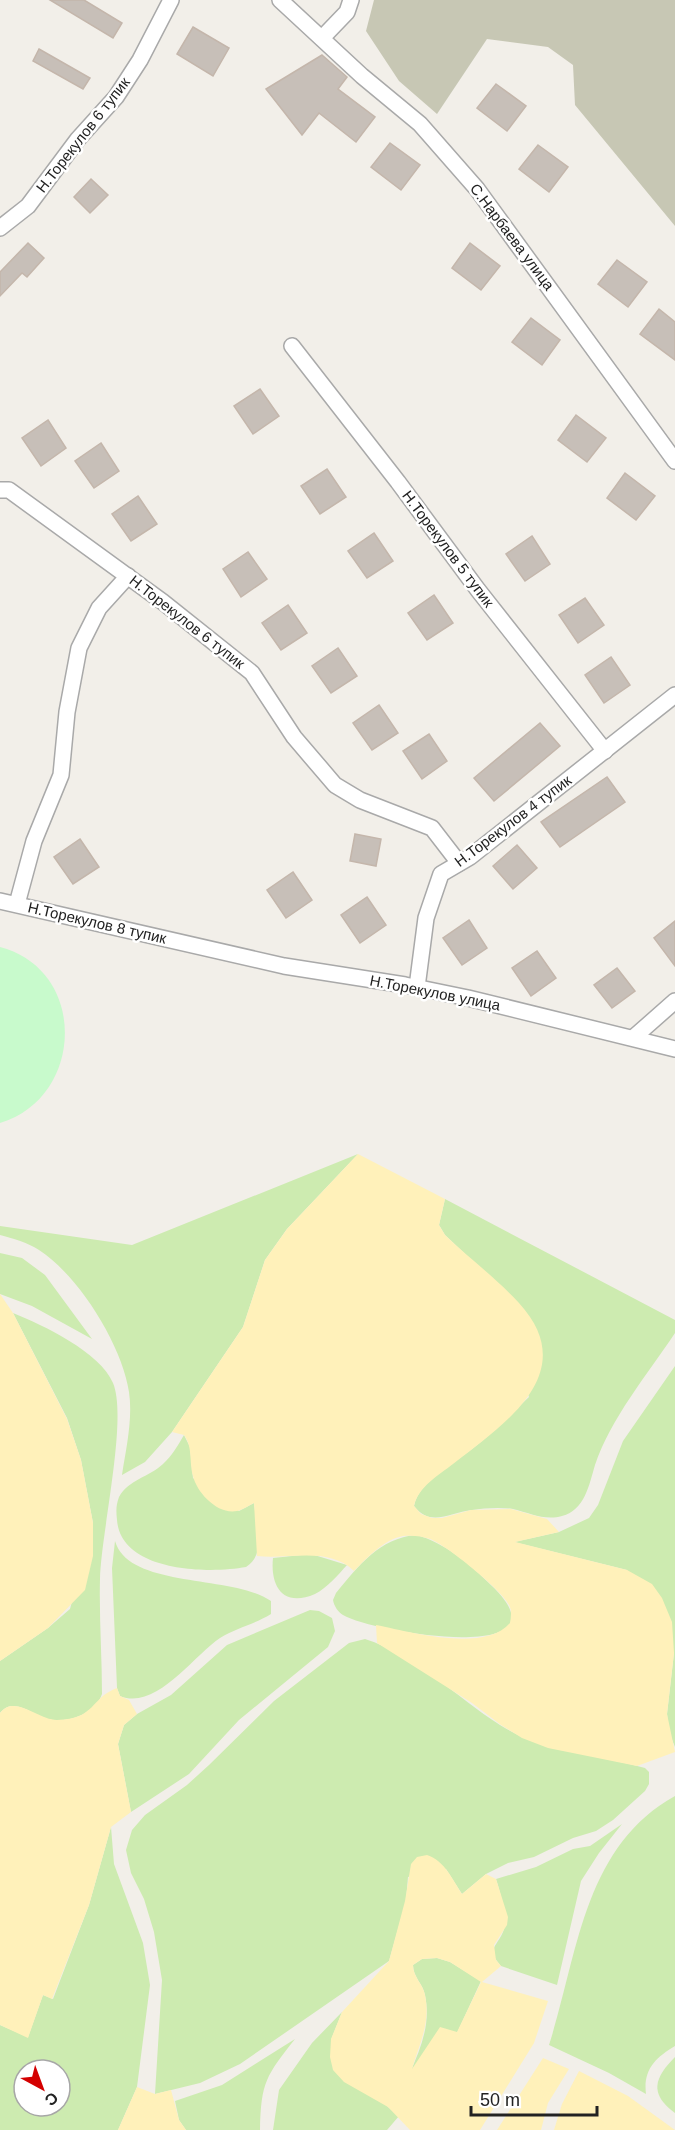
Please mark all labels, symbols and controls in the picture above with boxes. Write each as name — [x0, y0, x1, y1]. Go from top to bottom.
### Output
street label: Н.Торекулов 6 тупик — [32, 73, 133, 196]
street label: С.Нарбаева улица — [467, 180, 558, 294]
street label: Н.Торекулов 5 тупик — [399, 487, 498, 611]
street label: Н.Торекулов 6 тупик — [126, 571, 249, 672]
street label: Н.Торекулов 4 тупик — [451, 771, 575, 870]
street label: Н.Торекулов 8 тупик — [26, 898, 168, 947]
street label: Н.Торекулов улица — [368, 972, 502, 1014]
north arrow — [12, 2058, 72, 2118]
scale bar — [471, 2079, 597, 2117]
text: С — [41, 2089, 61, 2109]
text: 50 m — [480, 2090, 520, 2110]

